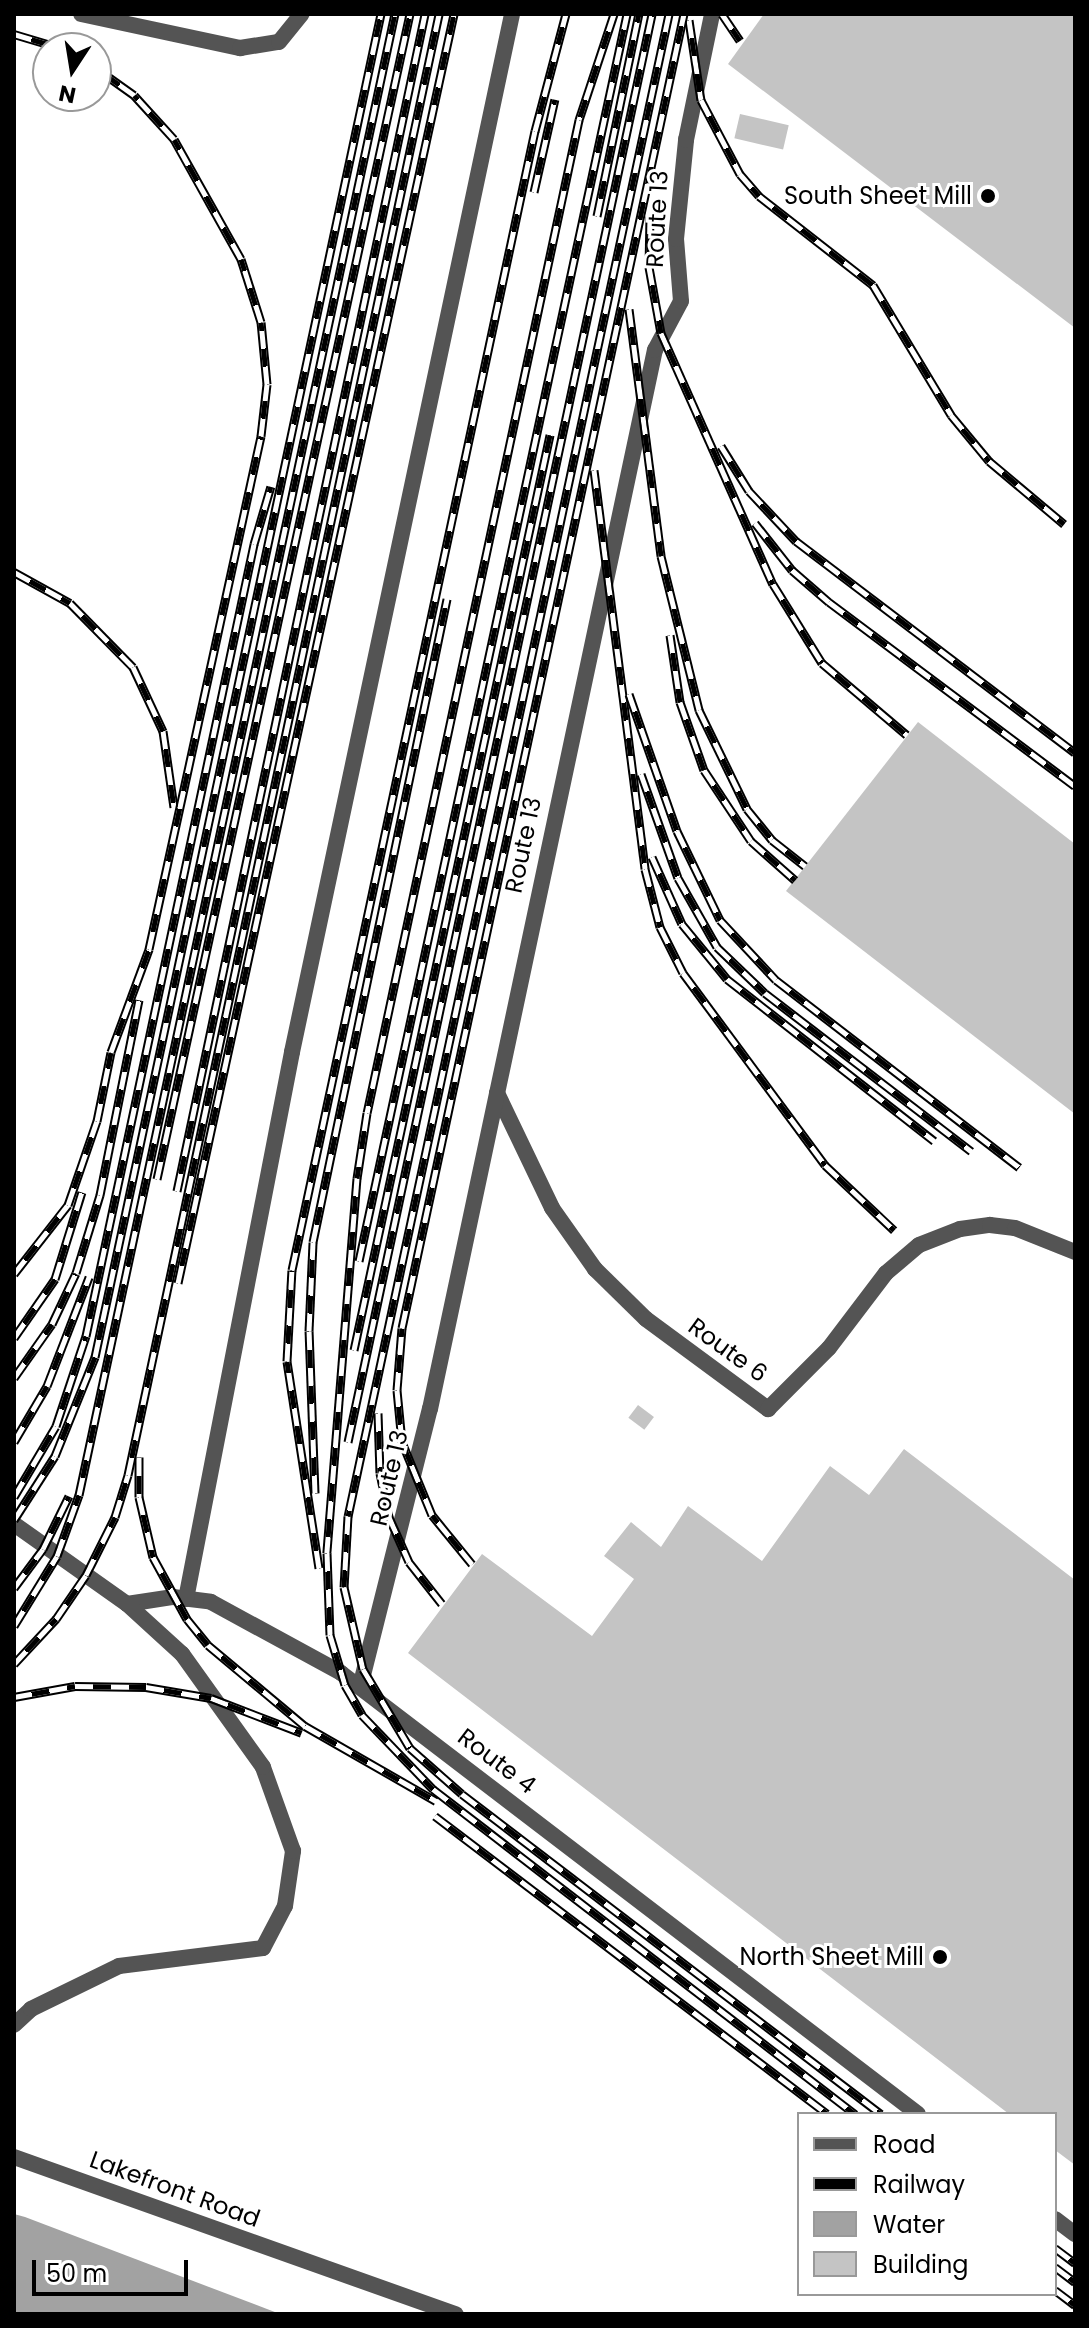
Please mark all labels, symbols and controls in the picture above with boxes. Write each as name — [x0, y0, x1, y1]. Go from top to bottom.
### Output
north arrow — [32, 32, 112, 112]
text: N — [56, 77, 79, 111]
street label: Route 13 — [640, 170, 674, 268]
place label: South Sheet Mill — [784, 182, 972, 210]
marker: South Sheet Mill — [979, 187, 997, 205]
street label: Route 13 — [499, 794, 547, 896]
street label: Route 6 — [683, 1312, 773, 1388]
street label: Route 13 — [364, 1427, 414, 1529]
street label: Route 4 — [452, 1722, 542, 1800]
place label: North Sheet Mill — [740, 1943, 924, 1971]
marker: North Sheet Mill — [931, 1948, 949, 1966]
legend — [797, 2112, 1057, 2296]
text: Road — [873, 2128, 935, 2161]
street label: Lakefront Road — [86, 2145, 264, 2233]
text: Railway — [873, 2168, 965, 2201]
text: Water — [873, 2208, 945, 2241]
scale bar — [36, 2244, 192, 2294]
text: Building — [873, 2248, 969, 2281]
text: 50 m — [46, 2257, 107, 2290]

